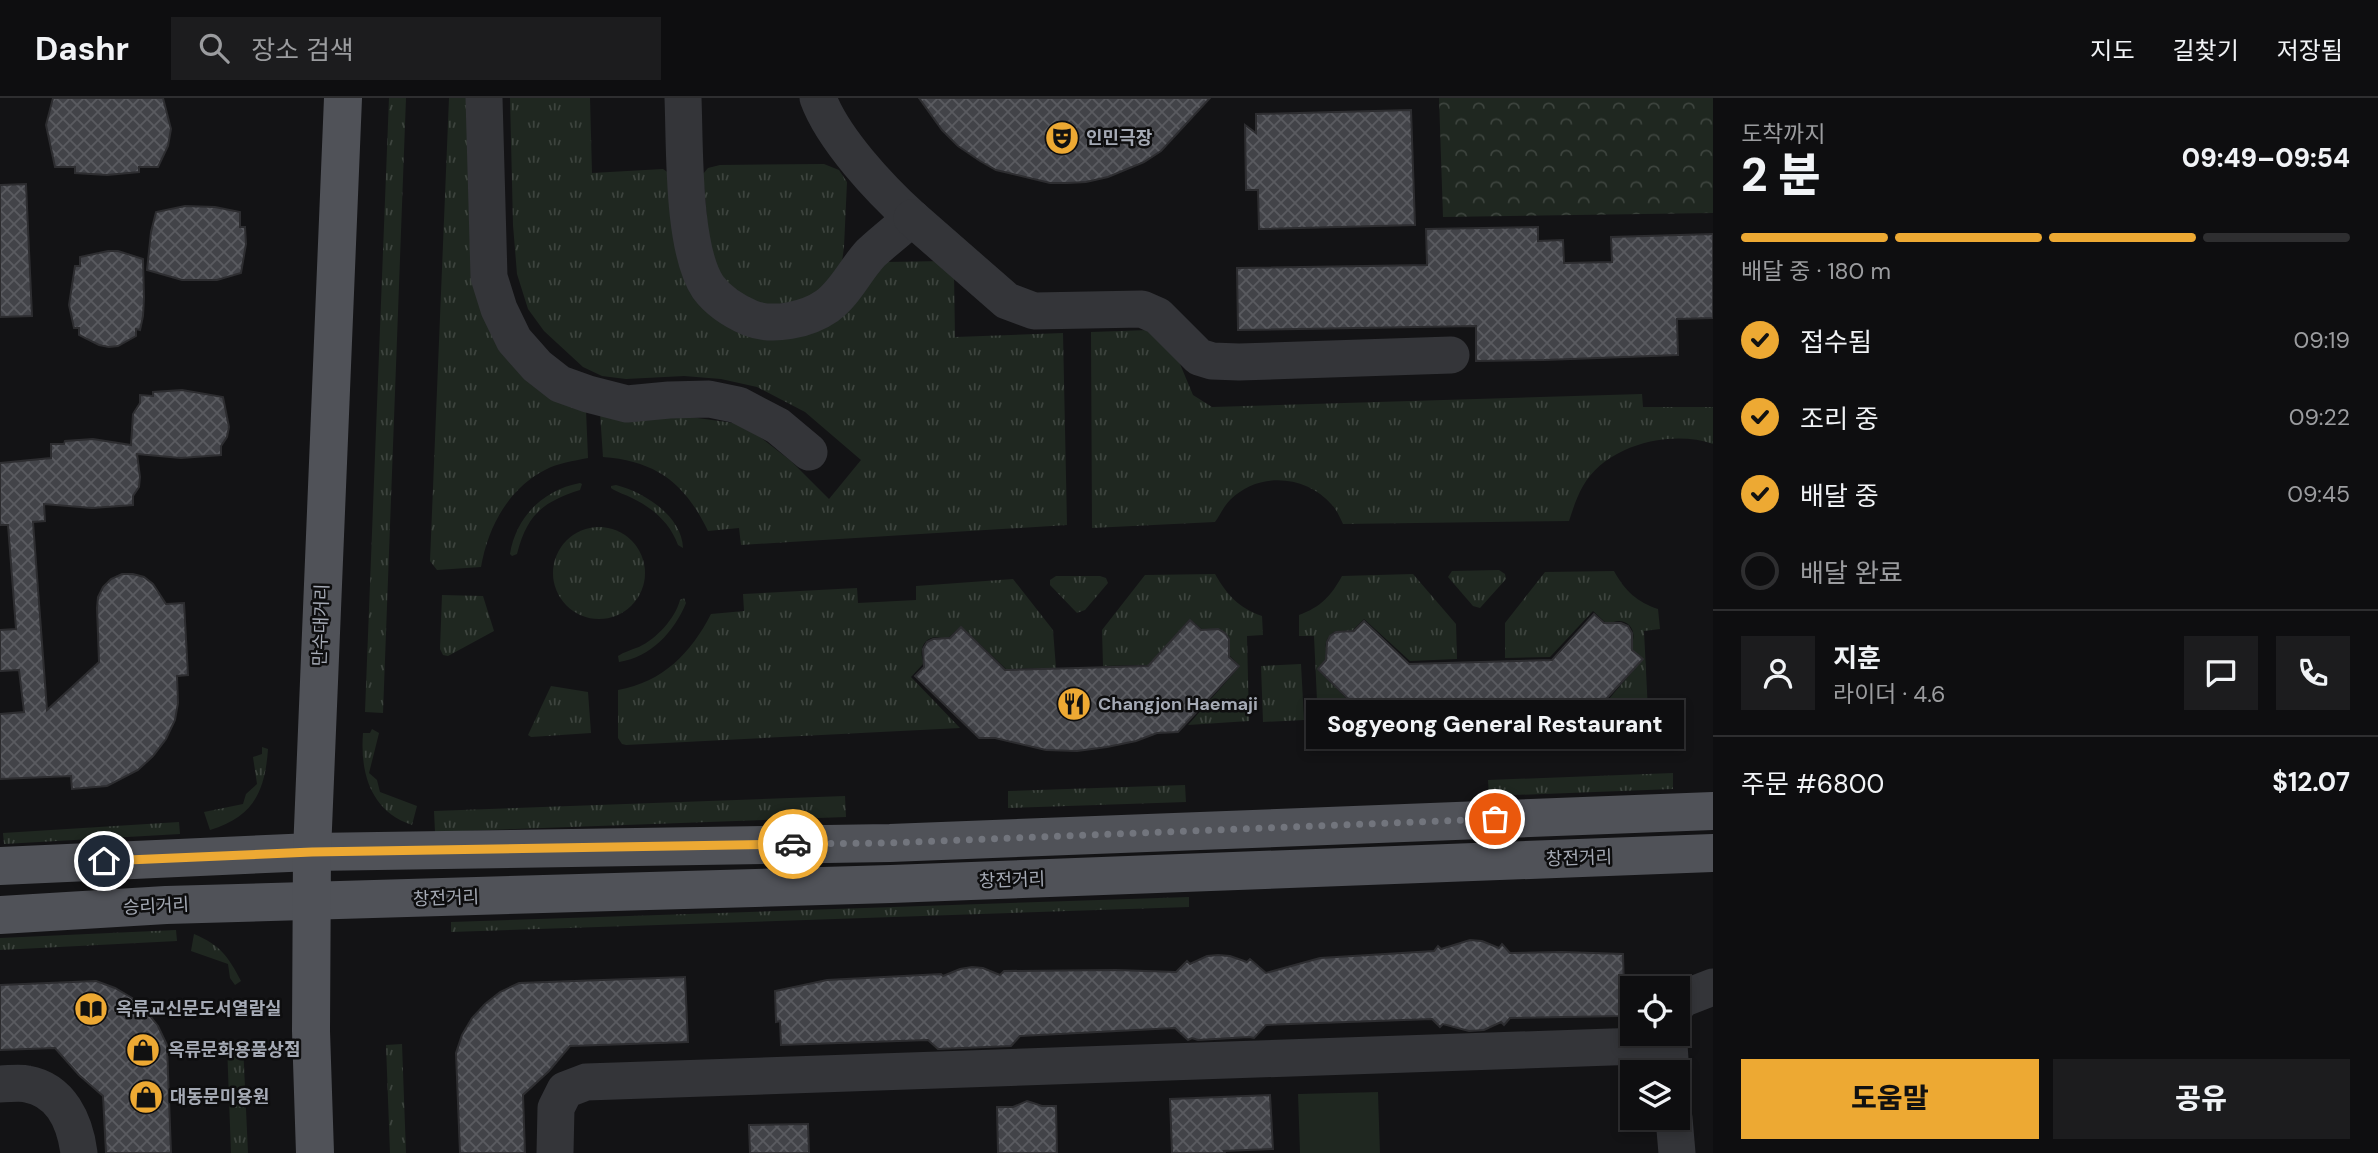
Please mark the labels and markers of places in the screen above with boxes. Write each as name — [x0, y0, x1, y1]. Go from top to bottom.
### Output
theatre icon: 인민극장 — [1043, 119, 1081, 157]
place label: 인민극장 — [1086, 126, 1153, 150]
restaurant icon: Changjon Haemaji — [1055, 685, 1093, 723]
place label: Changjon Haemaji — [1098, 692, 1258, 716]
callout: Sogyeong General Restaurant — [1306, 700, 1684, 749]
pin — [1465, 789, 1525, 849]
pin — [74, 831, 134, 891]
library icon: 옥류교신문도서열람실 — [72, 990, 110, 1028]
place label: 옥류교신문도서열람실 — [116, 997, 282, 1021]
shop icon: 옥류문화용품상점 — [124, 1031, 162, 1069]
place label: 옥류문화용품상점 — [168, 1038, 300, 1062]
shop icon: 대동문미용원 — [127, 1078, 165, 1116]
place label: 대동문미용원 — [170, 1085, 269, 1109]

